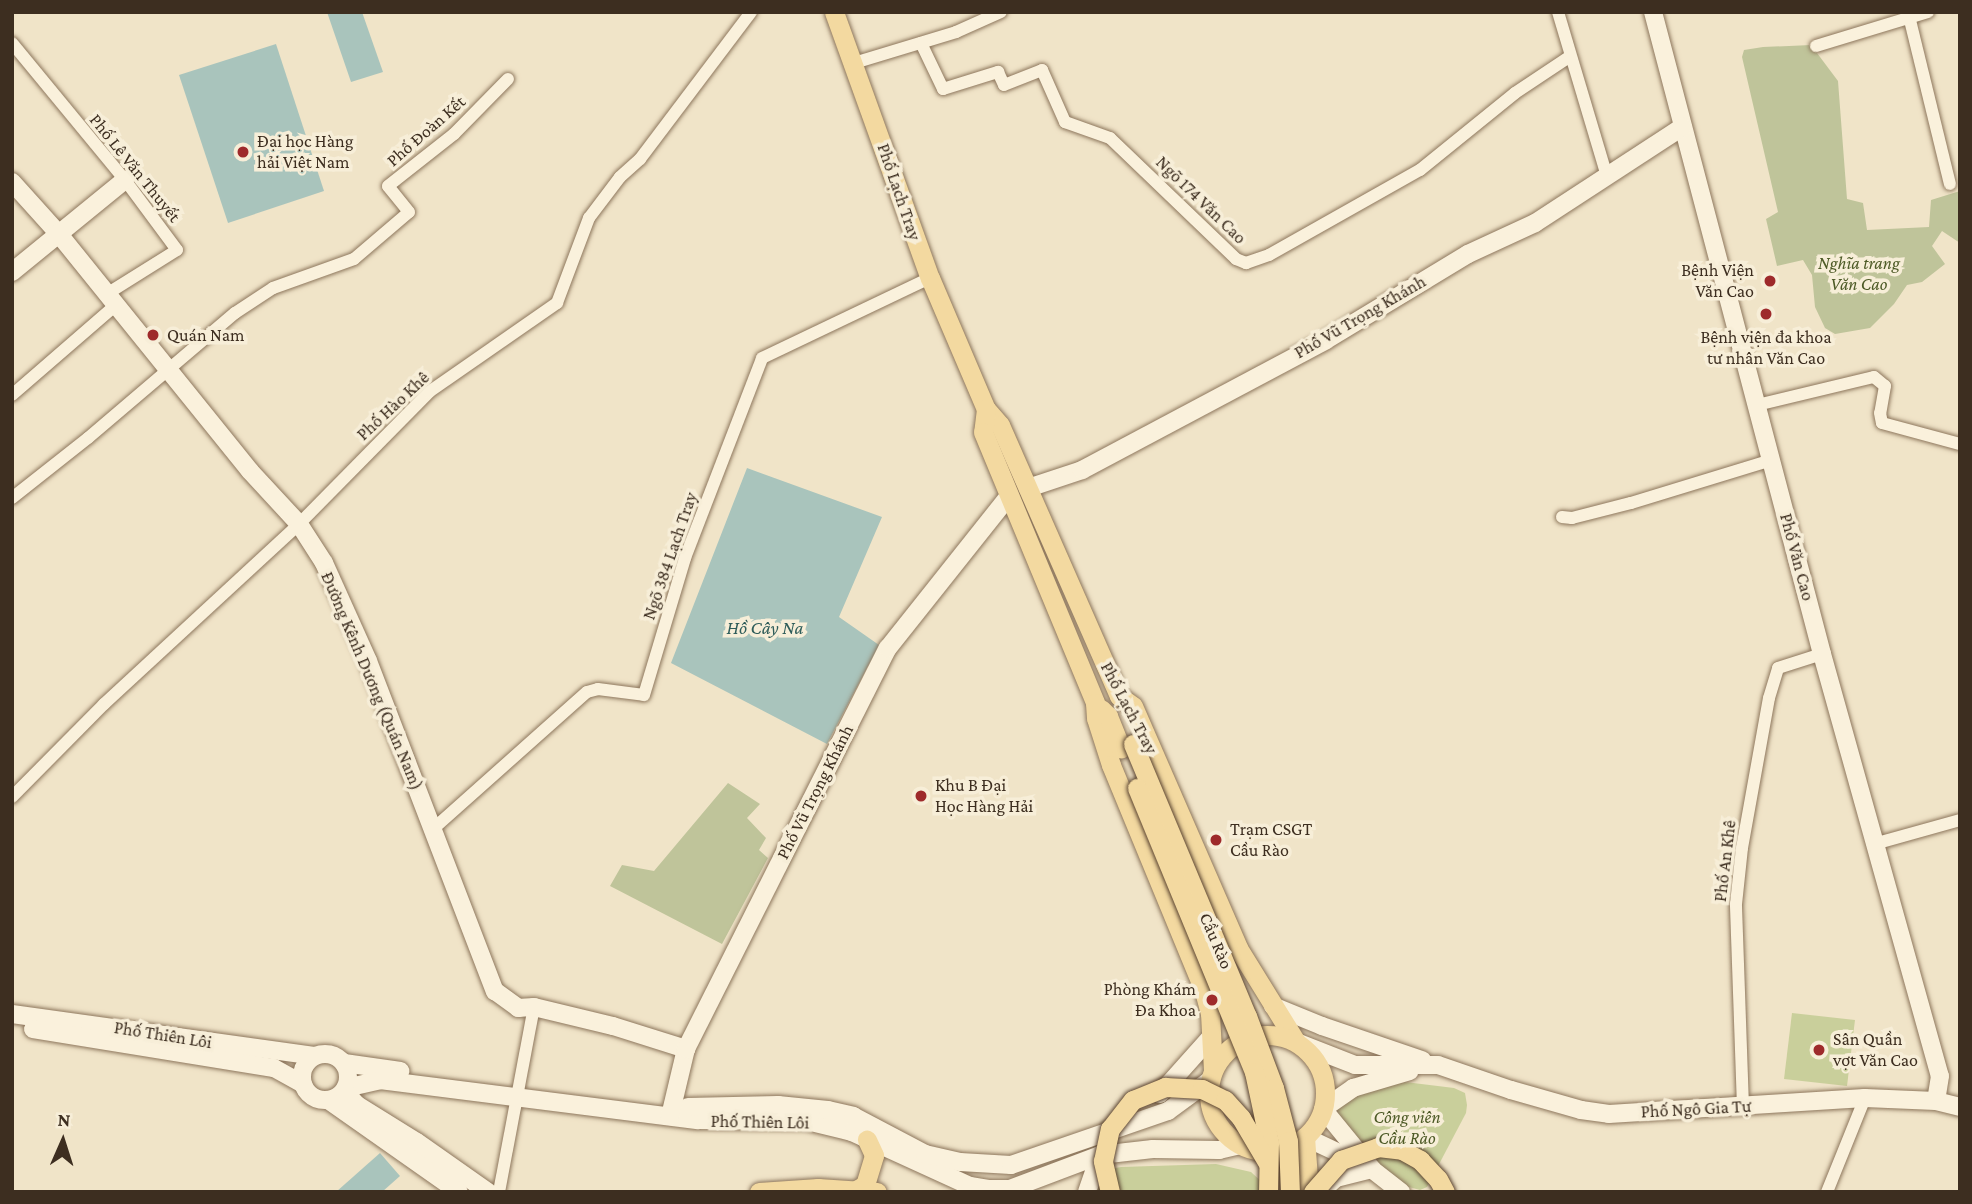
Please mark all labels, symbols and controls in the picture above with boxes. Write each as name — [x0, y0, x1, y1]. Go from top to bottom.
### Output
street label: Phố Đoàn Kết — [382, 91, 470, 171]
street label: Phố Lê Văn Thuyết — [85, 109, 185, 227]
place label: Đại học Hàng hải Việt Nam — [257, 131, 353, 174]
street label: Phố Lạch Tray — [872, 141, 926, 243]
marker: Đại học Hàng hải Việt Nam — [235, 144, 251, 160]
street label: Ngõ 174 Văn Cao — [1151, 151, 1251, 249]
park label: Nghĩa trang Văn Cao — [1818, 253, 1900, 296]
place label: Bệnh Viện Văn Cao — [1681, 260, 1754, 302]
street label: Phố Vũ Trọng Khánh — [1290, 271, 1430, 363]
marker: Bệnh Viện Văn Cao — [1760, 271, 1780, 291]
marker: Bệnh viện đa khoa tư nhân Văn Cao — [1756, 304, 1776, 324]
place label: Quán Nam — [167, 324, 245, 346]
marker: Quán Nam — [145, 327, 161, 343]
place label: Bệnh viện đa khoa tư nhân Văn Cao — [1700, 327, 1832, 370]
street label: Phố Hào Khê — [352, 367, 434, 445]
street label: Ngõ 384 Lạch Tray — [638, 489, 702, 623]
street label: Phố Văn Cao — [1775, 511, 1819, 603]
street label: Đường Kênh Dương (Quán Nam) — [316, 569, 428, 793]
water label: Hồ Cây Na — [726, 617, 804, 639]
street label: Phố Lạch Tray — [1096, 658, 1162, 758]
street label: Phố Vũ Trọng Khánh — [772, 721, 858, 863]
place label: Khu B Đại Học Hàng Hải — [935, 775, 1033, 818]
marker: Khu B Đại Học Hàng Hải — [913, 788, 929, 804]
place label: Trạm CSGT Cầu Rào — [1230, 819, 1312, 862]
street label: Phố An Khê — [1709, 819, 1741, 903]
marker: Trạm CSGT Cầu Rào — [1208, 832, 1224, 848]
street label: Cầu Rào — [1195, 910, 1237, 972]
place label: Phòng Khám Đa Khoa — [1104, 979, 1196, 1021]
marker: Phòng Khám Đa Khoa — [1202, 990, 1222, 1010]
street label: Phố Thiên Lôi — [113, 1017, 213, 1053]
place label: Sân Quần vợt Văn Cao — [1833, 1029, 1918, 1072]
marker: Sân Quần vợt Văn Cao — [1811, 1042, 1827, 1058]
street label: Phố Ngô Gia Tự — [1640, 1095, 1752, 1123]
north arrow — [28, 1106, 98, 1176]
park label: Công viên Cầu Rào — [1373, 1107, 1441, 1150]
text: N — [57, 1109, 71, 1130]
street label: Phố Thiên Lôi — [710, 1110, 810, 1134]

